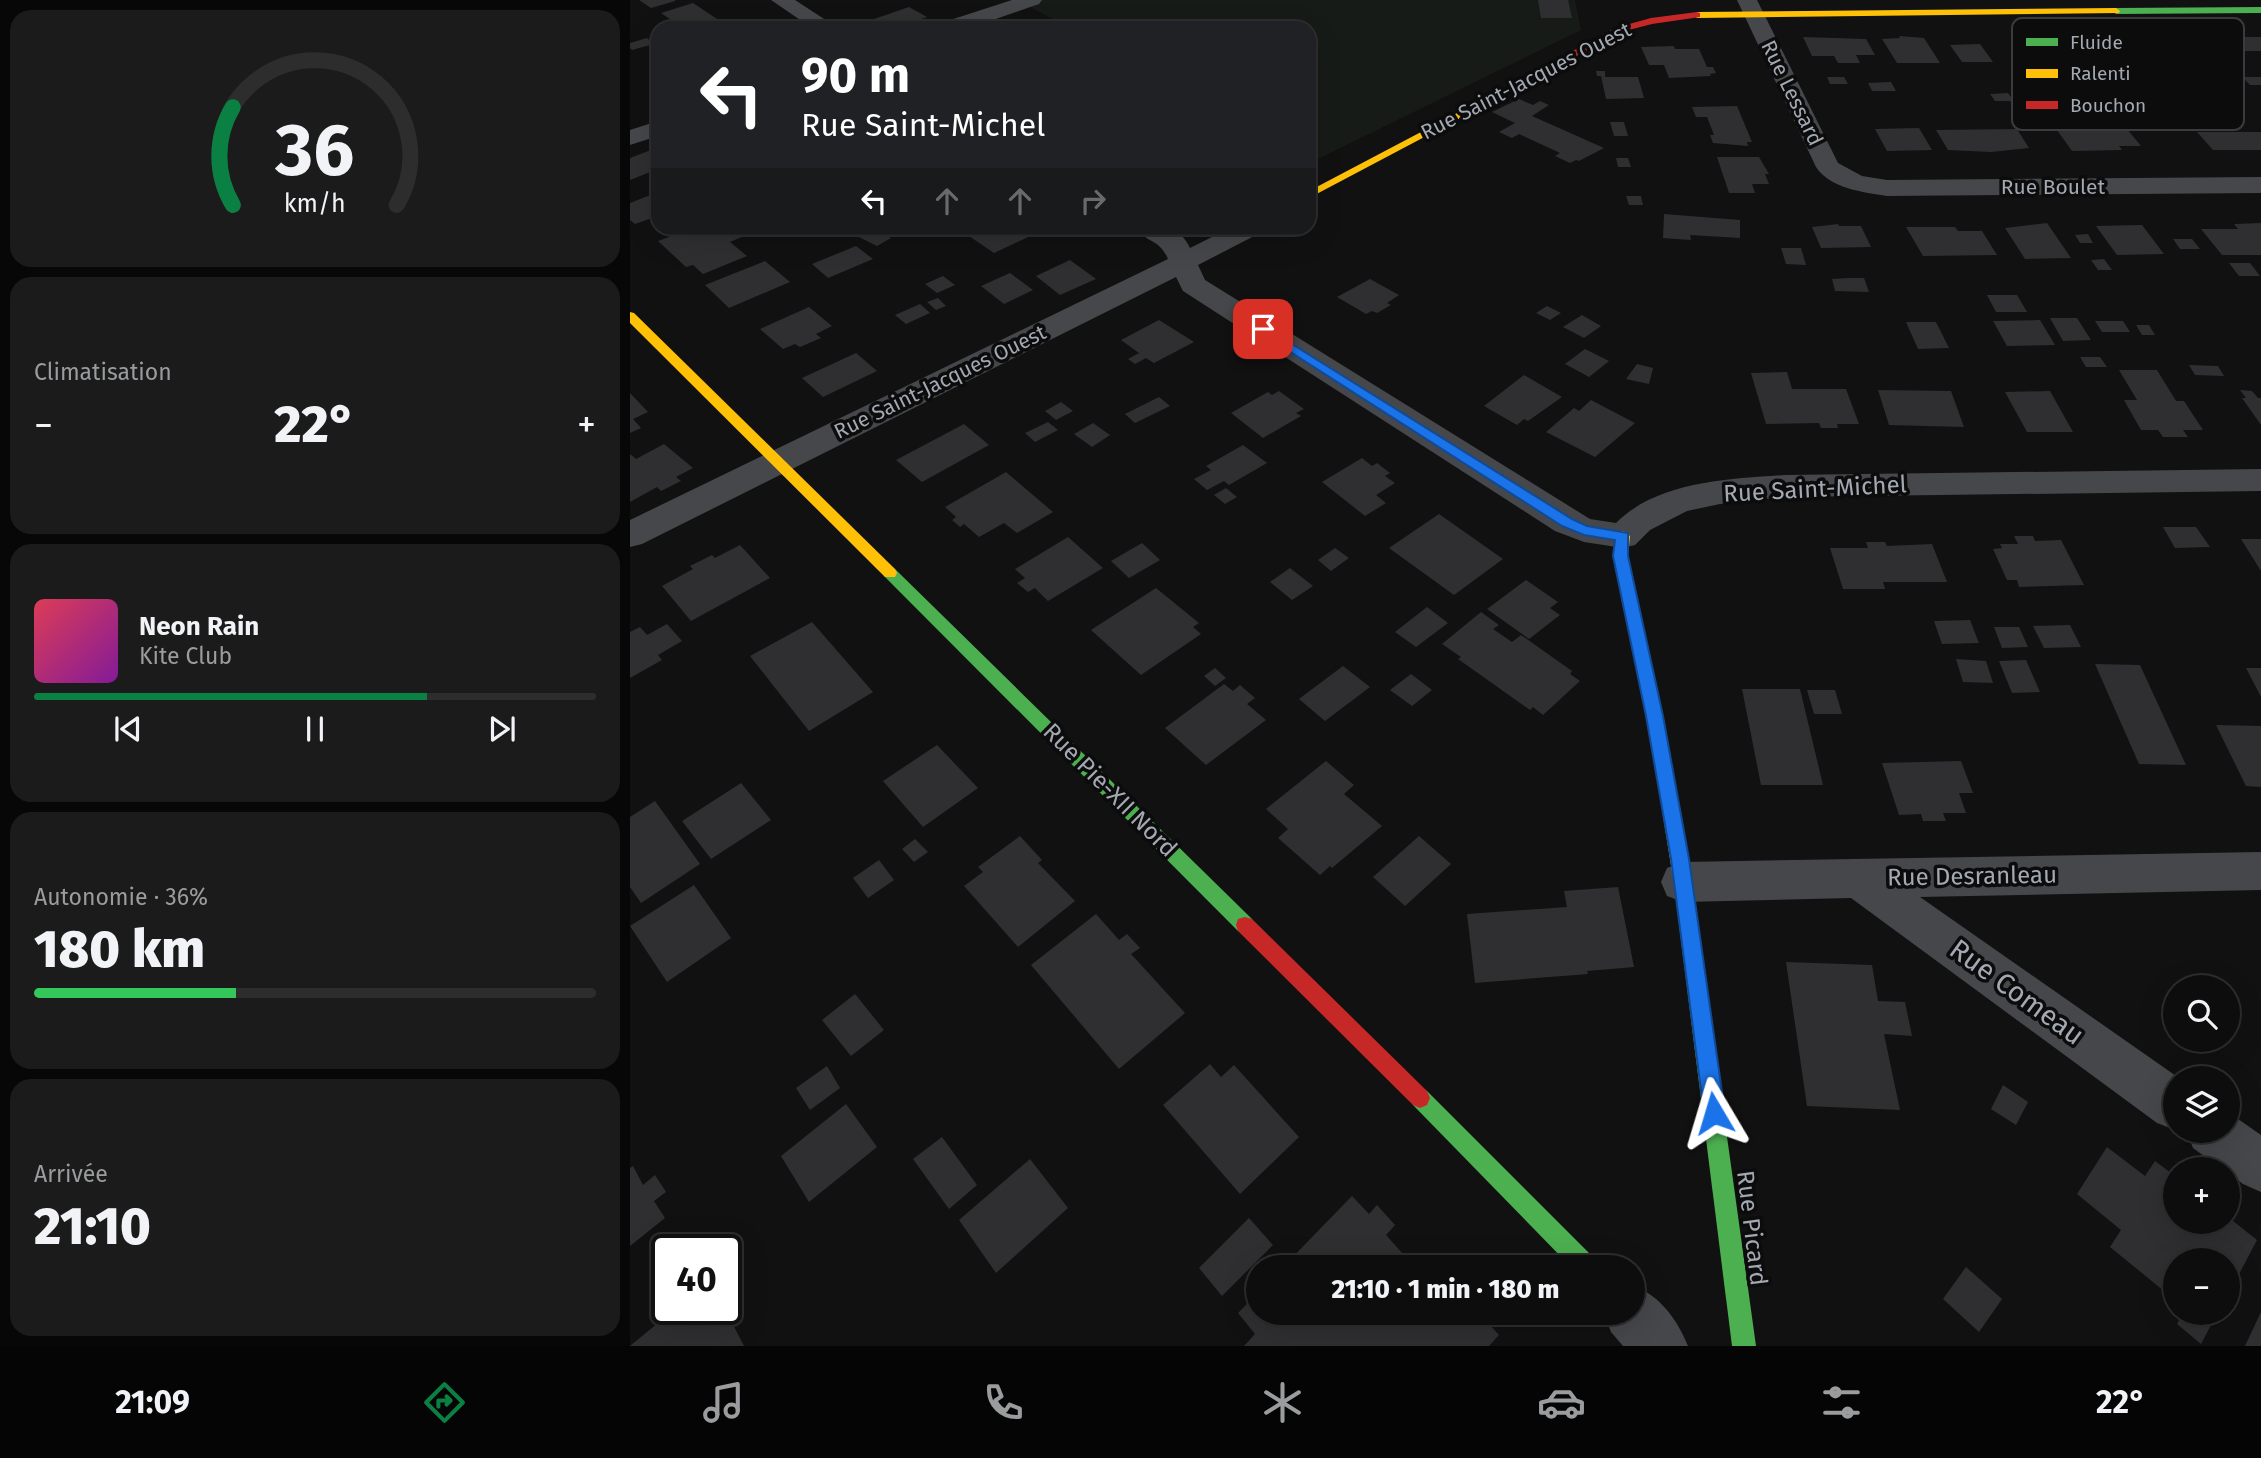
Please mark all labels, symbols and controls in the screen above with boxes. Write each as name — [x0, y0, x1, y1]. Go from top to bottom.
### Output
street label: Rue Saint-Jacques Ouest — [1416, 16, 1636, 145]
legend — [2012, 18, 2244, 130]
text: Fluide — [2070, 31, 2123, 54]
street label: Rue Lessard — [1755, 36, 1829, 150]
text: 90 m — [801, 46, 910, 105]
icon: left — [686, 49, 777, 140]
text: Ralenti — [2070, 62, 2131, 85]
text: Bouchon — [2070, 94, 2146, 117]
text: Rue Saint-Michel — [801, 106, 1045, 144]
text: 36 — [275, 107, 354, 194]
street label: Rue Boulet — [2001, 174, 2106, 200]
icon: left — [855, 182, 893, 220]
icon: ahead — [928, 182, 966, 220]
icon: ahead — [1001, 182, 1039, 220]
icon: right — [1074, 182, 1112, 220]
text: km/h — [284, 188, 346, 218]
pin — [1233, 299, 1293, 359]
icon: arrive — [1244, 310, 1282, 348]
street label: Rue Saint-Jacques Ouest — [830, 319, 1051, 445]
text: Climatisation — [34, 358, 172, 386]
text: 22° — [274, 393, 356, 456]
text: − — [34, 402, 53, 448]
text: + — [577, 402, 596, 448]
street label: Rue Saint-Michel — [1723, 470, 1907, 508]
text: Neon Rain — [139, 611, 259, 642]
text: Kite Club — [139, 642, 232, 670]
icon: previous — [109, 710, 147, 748]
icon: pause — [296, 710, 334, 748]
icon: next — [483, 710, 521, 748]
street label: Rue Pie-XII Nord — [1037, 717, 1183, 863]
street label: Rue Desranleau — [1887, 861, 2057, 891]
text: Autonomie · 36% — [34, 883, 208, 911]
text: 180 km — [34, 918, 205, 981]
street label: Rue Comeau — [1943, 932, 2091, 1052]
map controls — [2163, 975, 2240, 1325]
button: search — [2163, 975, 2240, 1052]
button: layers — [2163, 1066, 2240, 1143]
position arrow — [1677, 1076, 1751, 1150]
button: + — [2163, 1157, 2240, 1234]
text: Arrivée — [34, 1160, 108, 1188]
street label: Rue Picard — [1731, 1169, 1773, 1287]
text: 21:10 — [34, 1195, 151, 1258]
speed limit sign: 40 — [651, 1234, 742, 1325]
button: − — [2163, 1248, 2240, 1325]
text: 21:10 · 1 min · 180 m — [1332, 1274, 1559, 1305]
icon: directions — [420, 1378, 469, 1427]
icon: music — [699, 1378, 748, 1427]
icon: phone — [979, 1378, 1028, 1427]
icon: climate — [1258, 1378, 1307, 1427]
icon: car — [1537, 1378, 1586, 1427]
icon: filters — [1817, 1378, 1866, 1427]
text: 21:09 — [115, 1383, 190, 1421]
text: 22° — [2096, 1383, 2146, 1421]

